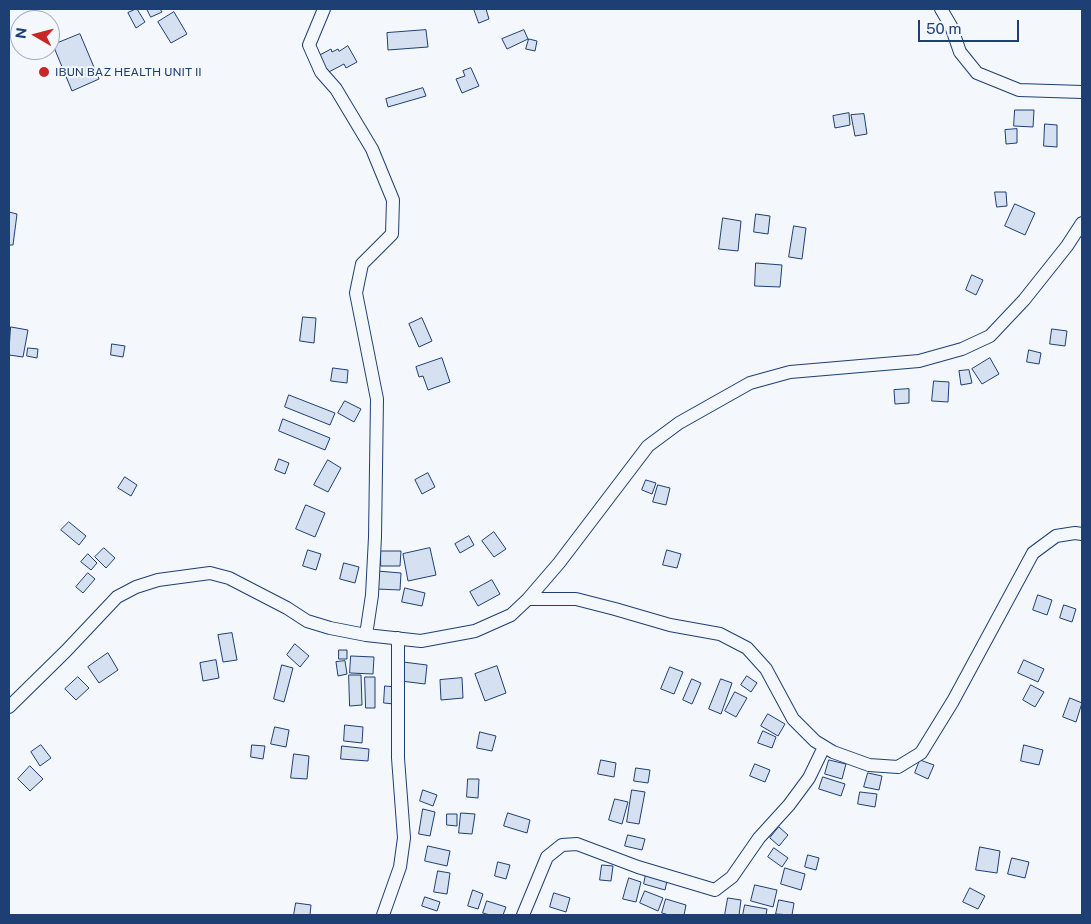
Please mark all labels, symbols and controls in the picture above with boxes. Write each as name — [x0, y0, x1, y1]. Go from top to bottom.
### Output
north arrow — [10, 10, 60, 60]
scale bar — [921, 10, 1022, 42]
text: 50 m — [926, 20, 961, 37]
text: N — [12, 27, 30, 40]
marker: IBUN BAZ HEALTH UNIT II — [37, 65, 51, 79]
place label: IBUN BAZ HEALTH UNIT II — [55, 65, 202, 79]

